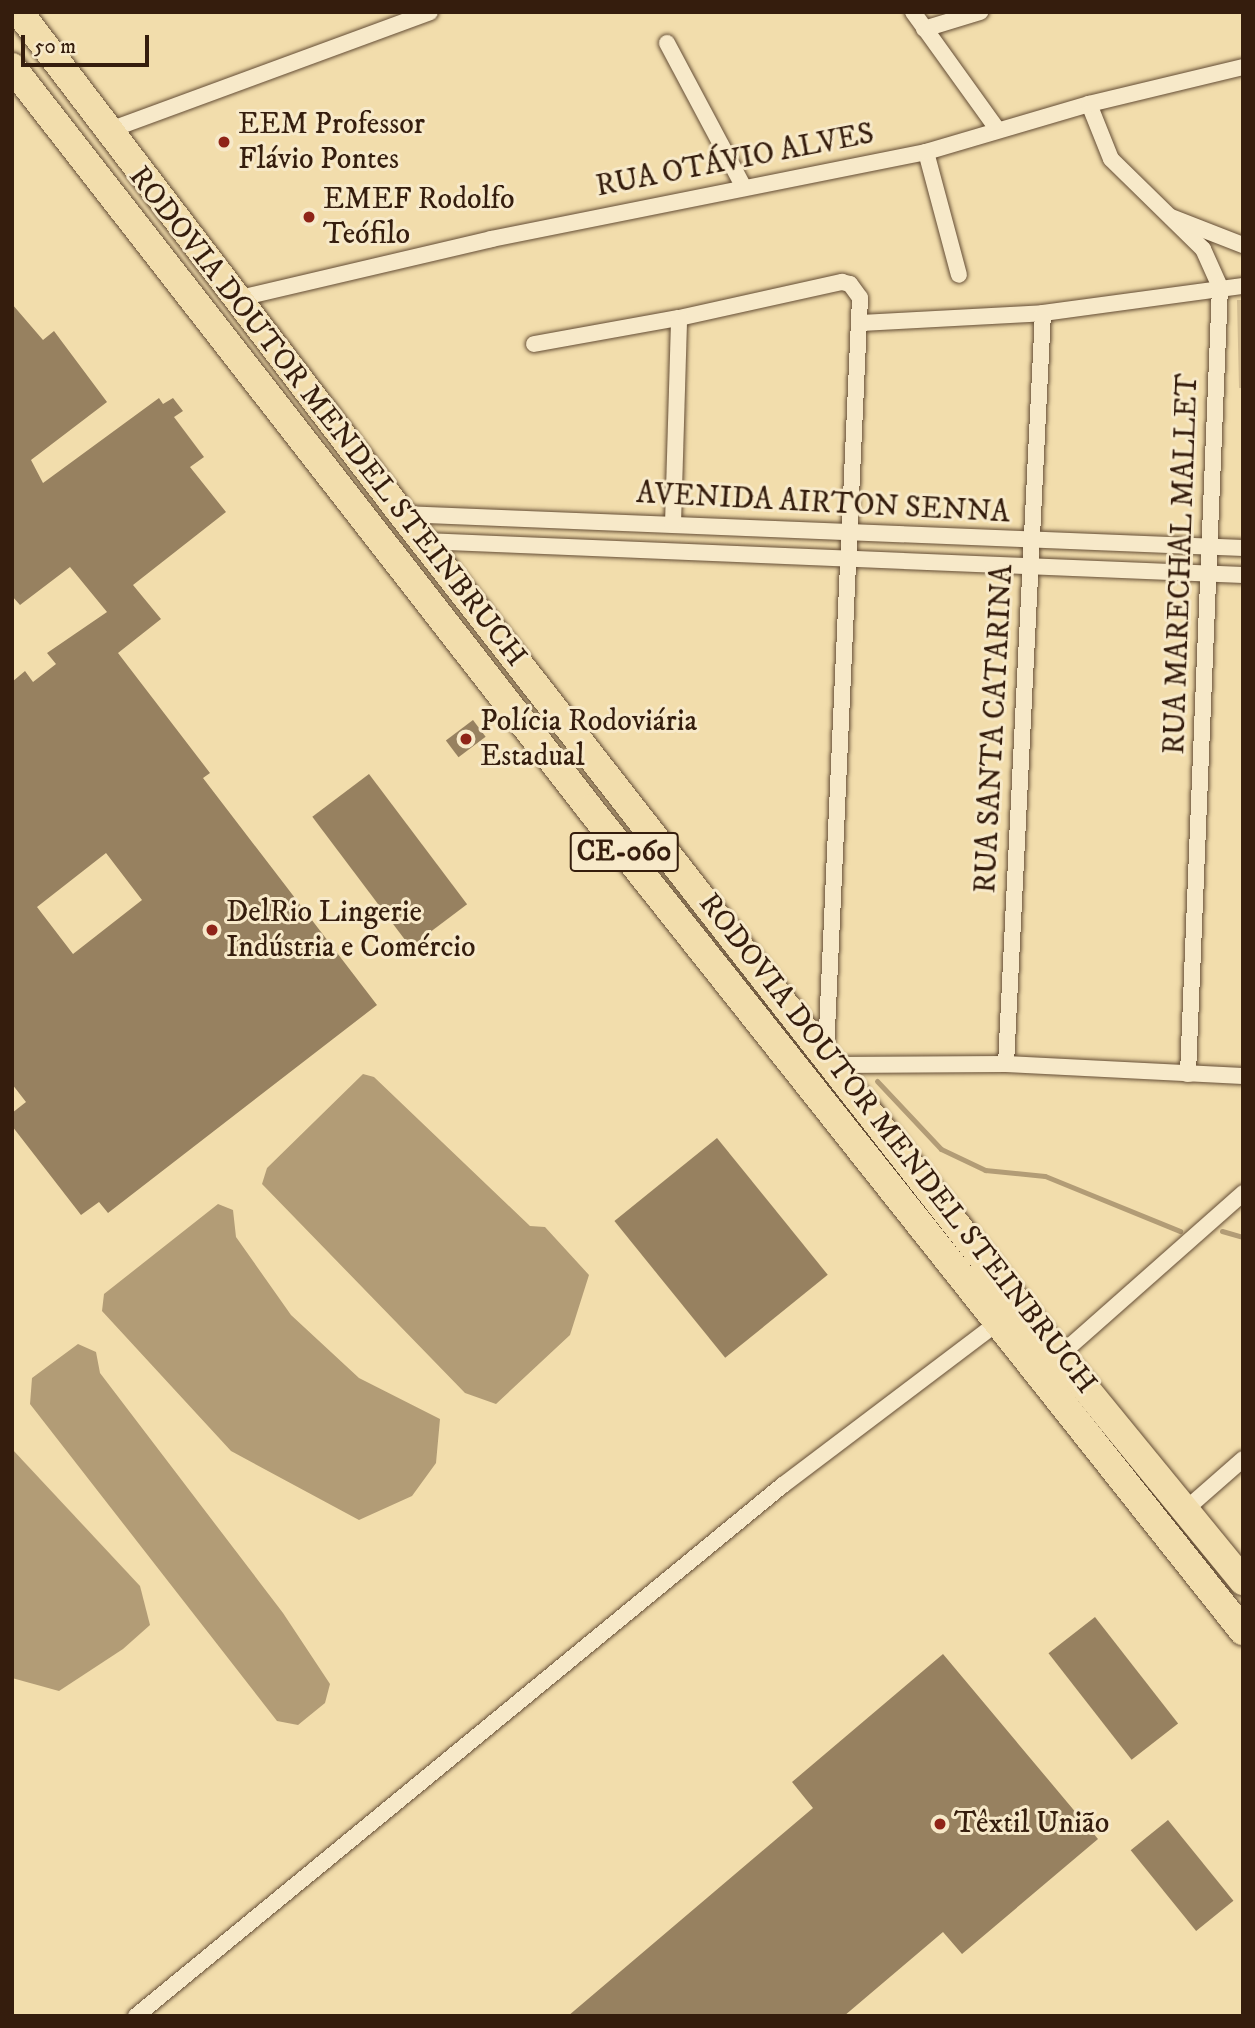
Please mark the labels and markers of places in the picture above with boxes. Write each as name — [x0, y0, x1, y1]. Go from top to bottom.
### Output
place label: EEM Professor Flávio Pontes — [238, 107, 425, 178]
marker: EEM Professor Flávio Pontes — [216, 134, 232, 150]
place label: EMEF Rodolfo Teófilo — [323, 182, 515, 252]
marker: EMEF Rodolfo Teófilo — [301, 209, 317, 225]
place label: Polícia Rodoviária Estadual — [480, 704, 697, 774]
marker: Polícia Rodoviária Estadual — [458, 731, 474, 747]
place label: DelRio Lingerie Indústria e Comércio — [226, 895, 476, 965]
marker: DelRio Lingerie Indústria e Comércio — [204, 922, 220, 938]
place label: Têxtil União — [954, 1806, 1109, 1842]
marker: Têxtil União — [932, 1816, 948, 1832]

